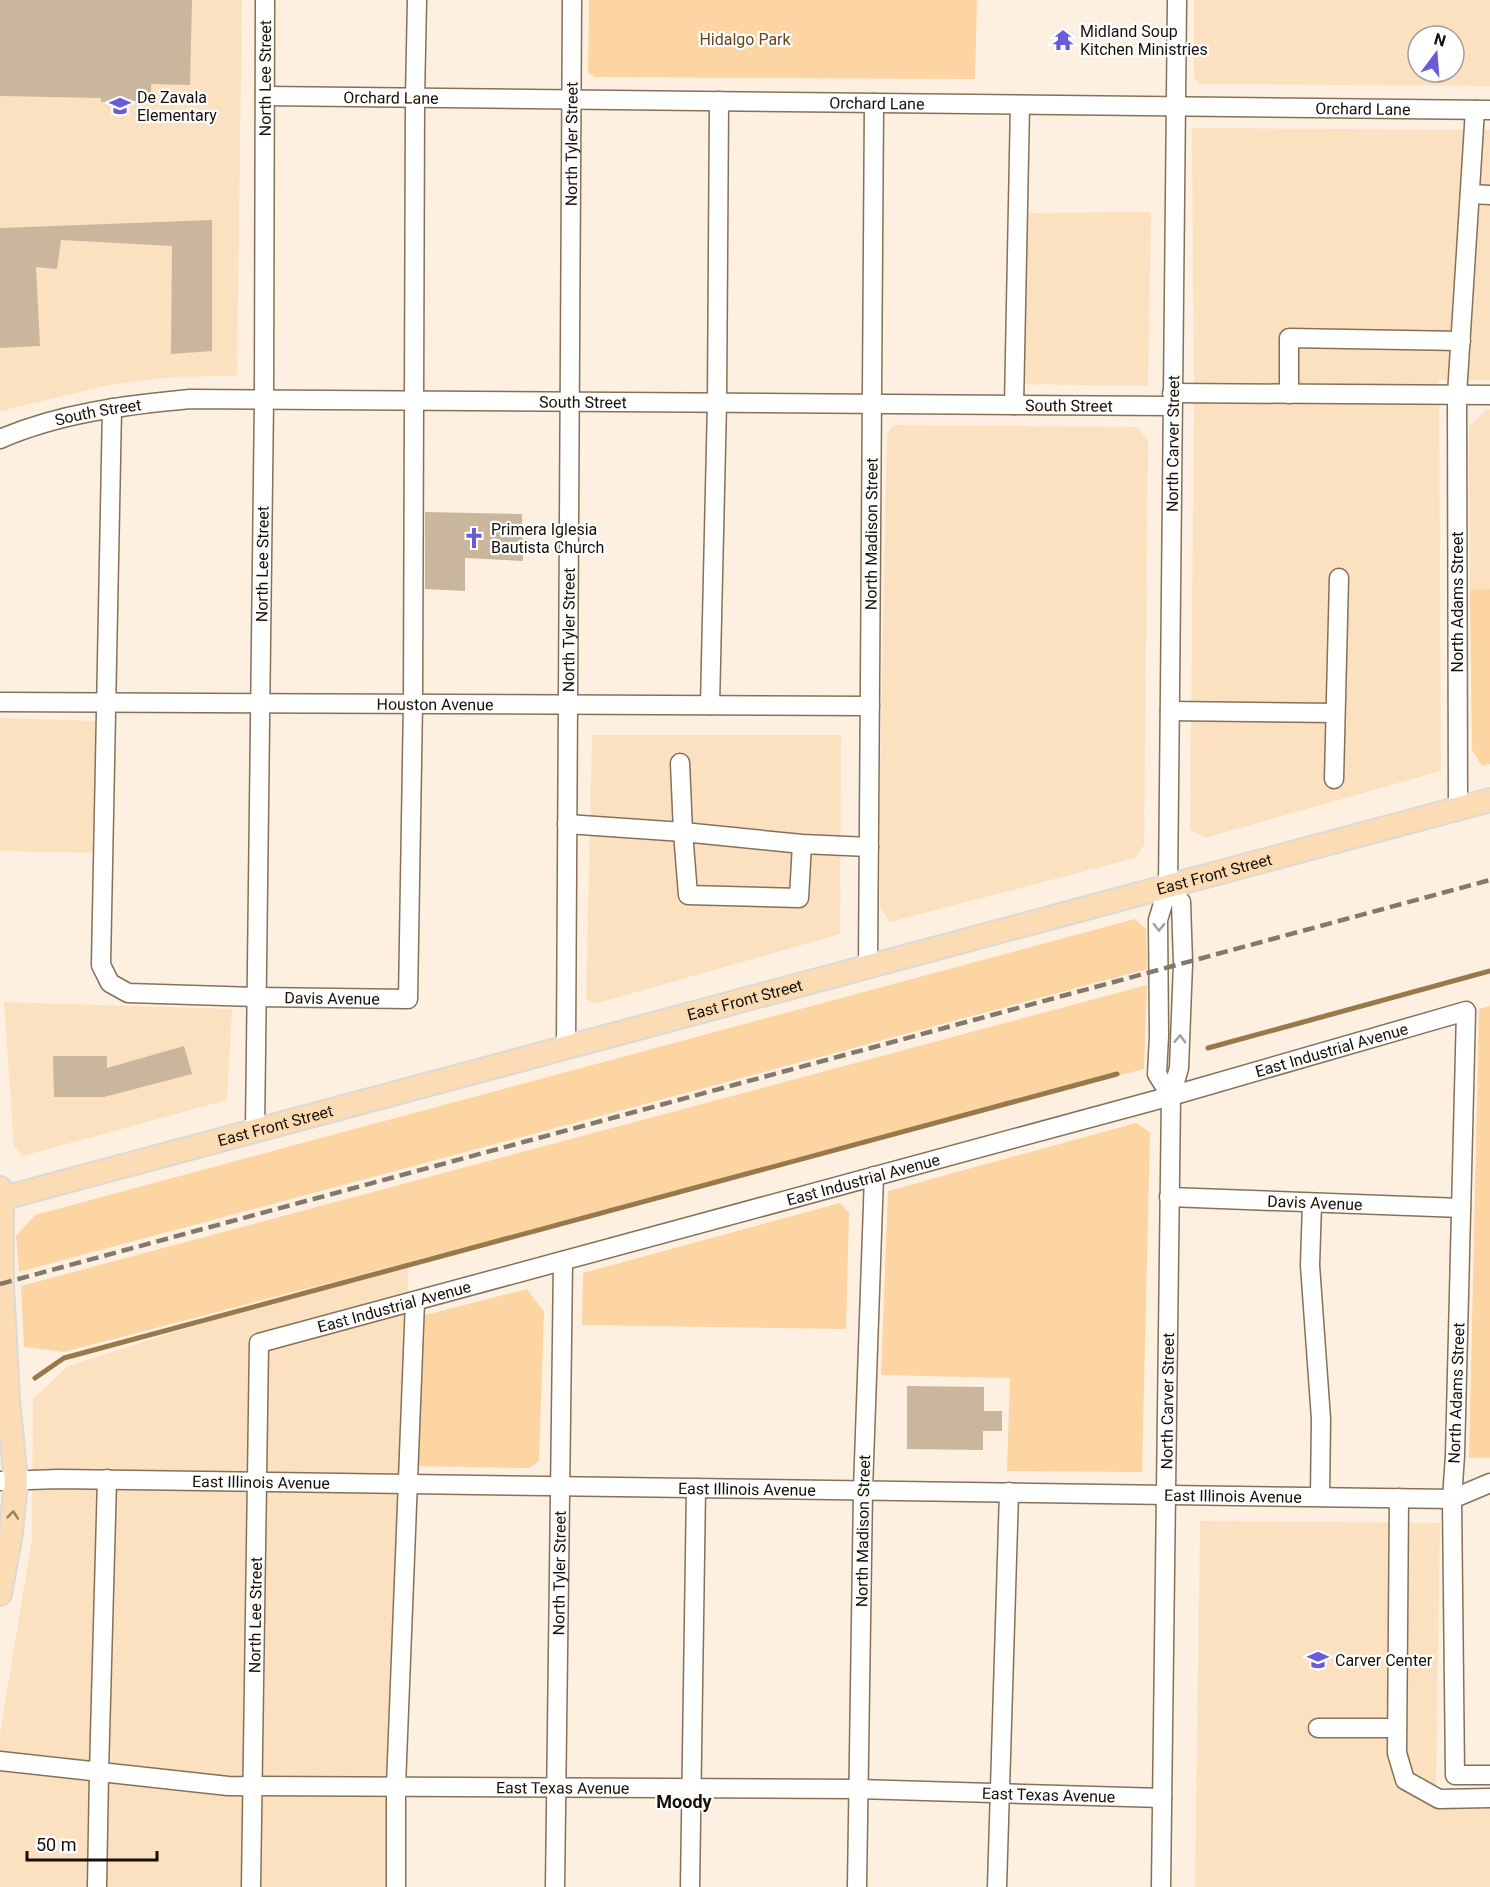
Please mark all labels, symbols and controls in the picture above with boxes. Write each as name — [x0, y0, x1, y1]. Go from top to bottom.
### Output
street label: North Lee Street — [256, 20, 275, 136]
place label: Midland Soup Kitchen Ministries — [1080, 22, 1208, 59]
north arrow — [1406, 24, 1466, 84]
temple icon: Midland Soup Kitchen Ministries — [1051, 28, 1075, 52]
text: N — [1432, 29, 1448, 51]
park label: Hidalgo Park — [699, 30, 792, 49]
street label: North Tyler Street — [562, 82, 582, 206]
place label: De Zavala Elementary — [137, 88, 217, 125]
street label: Orchard Lane — [343, 88, 439, 108]
street label: Orchard Lane — [829, 93, 925, 114]
school or university icon: De Zavala Elementary — [108, 94, 132, 118]
street label: Orchard Lane — [1315, 99, 1411, 119]
street label: North Carver Street — [1163, 375, 1183, 512]
street label: South Street — [539, 392, 627, 412]
street label: South Street — [53, 395, 142, 430]
street label: South Street — [1025, 396, 1113, 416]
street label: North Madison Street — [861, 458, 882, 610]
street label: North Lee Street — [252, 506, 273, 622]
place label: Primera Iglesia Bautista Church — [491, 520, 604, 557]
church icon: Primera Iglesia Bautista Church — [462, 526, 486, 550]
street label: North Adams Street — [1448, 532, 1467, 673]
street label: North Tyler Street — [559, 568, 579, 692]
street label: Houston Avenue — [376, 695, 494, 714]
street label: East Front Street — [1155, 850, 1274, 899]
one-way arrow — [1153, 923, 1165, 932]
street label: East Front Street — [685, 976, 805, 1025]
street label: Davis Avenue — [284, 988, 380, 1009]
street label: East Industrial Avenue — [1253, 1019, 1410, 1081]
one-way arrow — [1174, 1034, 1186, 1043]
street label: East Front Street — [216, 1101, 335, 1150]
street label: East Industrial Avenue — [785, 1150, 942, 1210]
street label: Davis Avenue — [1267, 1192, 1363, 1214]
street label: East Industrial Avenue — [315, 1277, 473, 1337]
street label: North Adams Street — [1445, 1322, 1468, 1464]
street label: North Carver Street — [1157, 1333, 1178, 1470]
street label: North Madison Street — [852, 1455, 874, 1607]
street label: East Illinois Avenue — [192, 1472, 330, 1493]
street label: East Illinois Avenue — [678, 1479, 816, 1500]
street label: East Illinois Avenue — [1164, 1486, 1302, 1507]
one-way arrow — [6, 1511, 19, 1520]
street label: North Tyler Street — [549, 1511, 570, 1635]
street label: North Lee Street — [245, 1557, 266, 1673]
school or university icon: Carver Center — [1306, 1648, 1330, 1672]
place label: Carver Center — [1335, 1651, 1433, 1670]
street label: East Texas Avenue — [496, 1778, 629, 1798]
street label: East Texas Avenue — [982, 1784, 1115, 1807]
district label: Moody — [656, 1791, 713, 1812]
scale bar — [27, 1824, 158, 1862]
text: 50 m — [36, 1834, 76, 1855]

